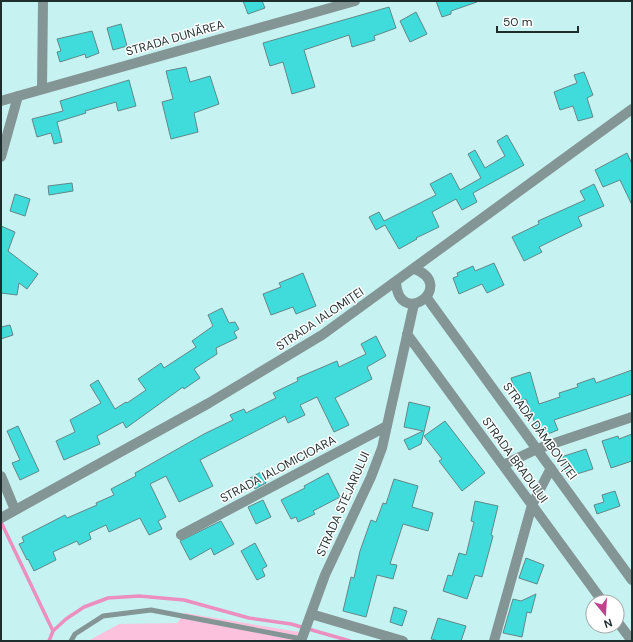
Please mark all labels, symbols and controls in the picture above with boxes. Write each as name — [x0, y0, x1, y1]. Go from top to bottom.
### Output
scale bar — [497, 8, 578, 34]
text: 50 m — [503, 14, 532, 30]
street label: STRADA DUNĂREA — [124, 16, 226, 60]
street label: STRADA IALOMIȚEI — [273, 284, 367, 354]
street label: STRADA DÂMBOVIȚEI — [499, 379, 581, 483]
street label: STRADA BRADULUI — [478, 414, 552, 506]
street label: STRADA IALOMICIOARA — [217, 432, 339, 506]
street label: STRADA STEJARULUI — [313, 449, 373, 559]
north arrow — [585, 594, 625, 634]
text: N — [602, 616, 614, 631]

